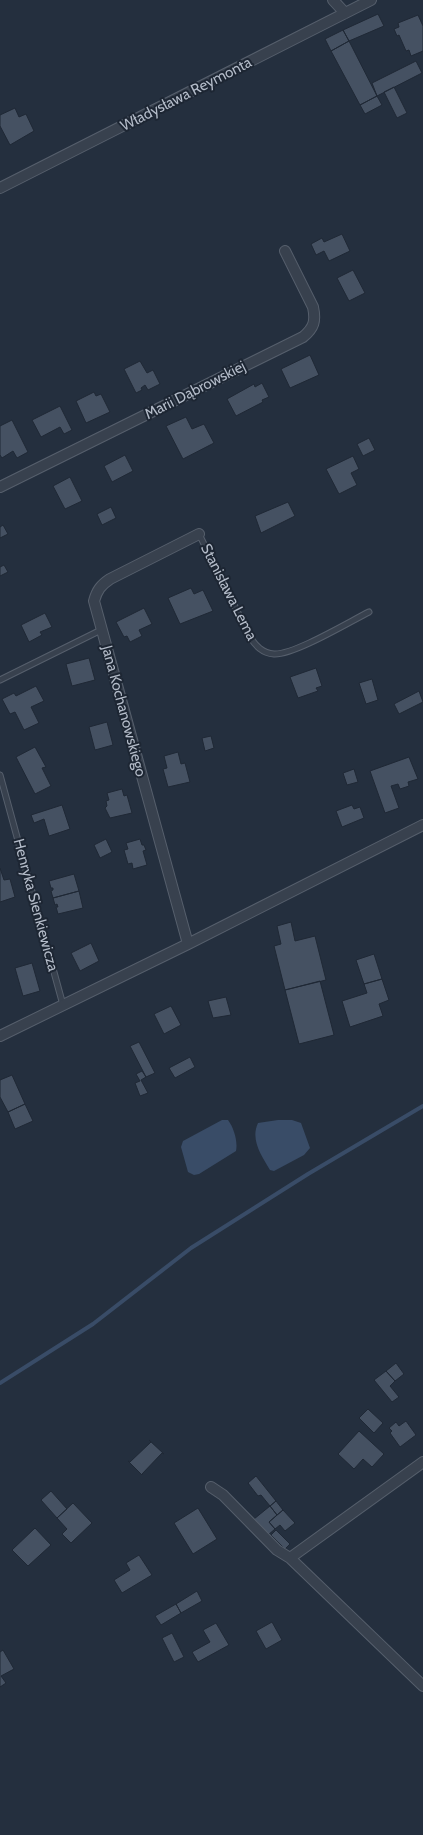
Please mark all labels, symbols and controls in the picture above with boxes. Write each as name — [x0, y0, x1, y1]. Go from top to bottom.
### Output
street label: Władysława Reymonta — [117, 53, 255, 135]
street label: Marii Dąbrowskiej — [142, 357, 248, 423]
street label: Stanisława Lema — [197, 541, 261, 644]
street label: Jana Kochanowskiego — [98, 642, 150, 779]
street label: Henryka Sienkiewicza — [10, 837, 63, 974]

